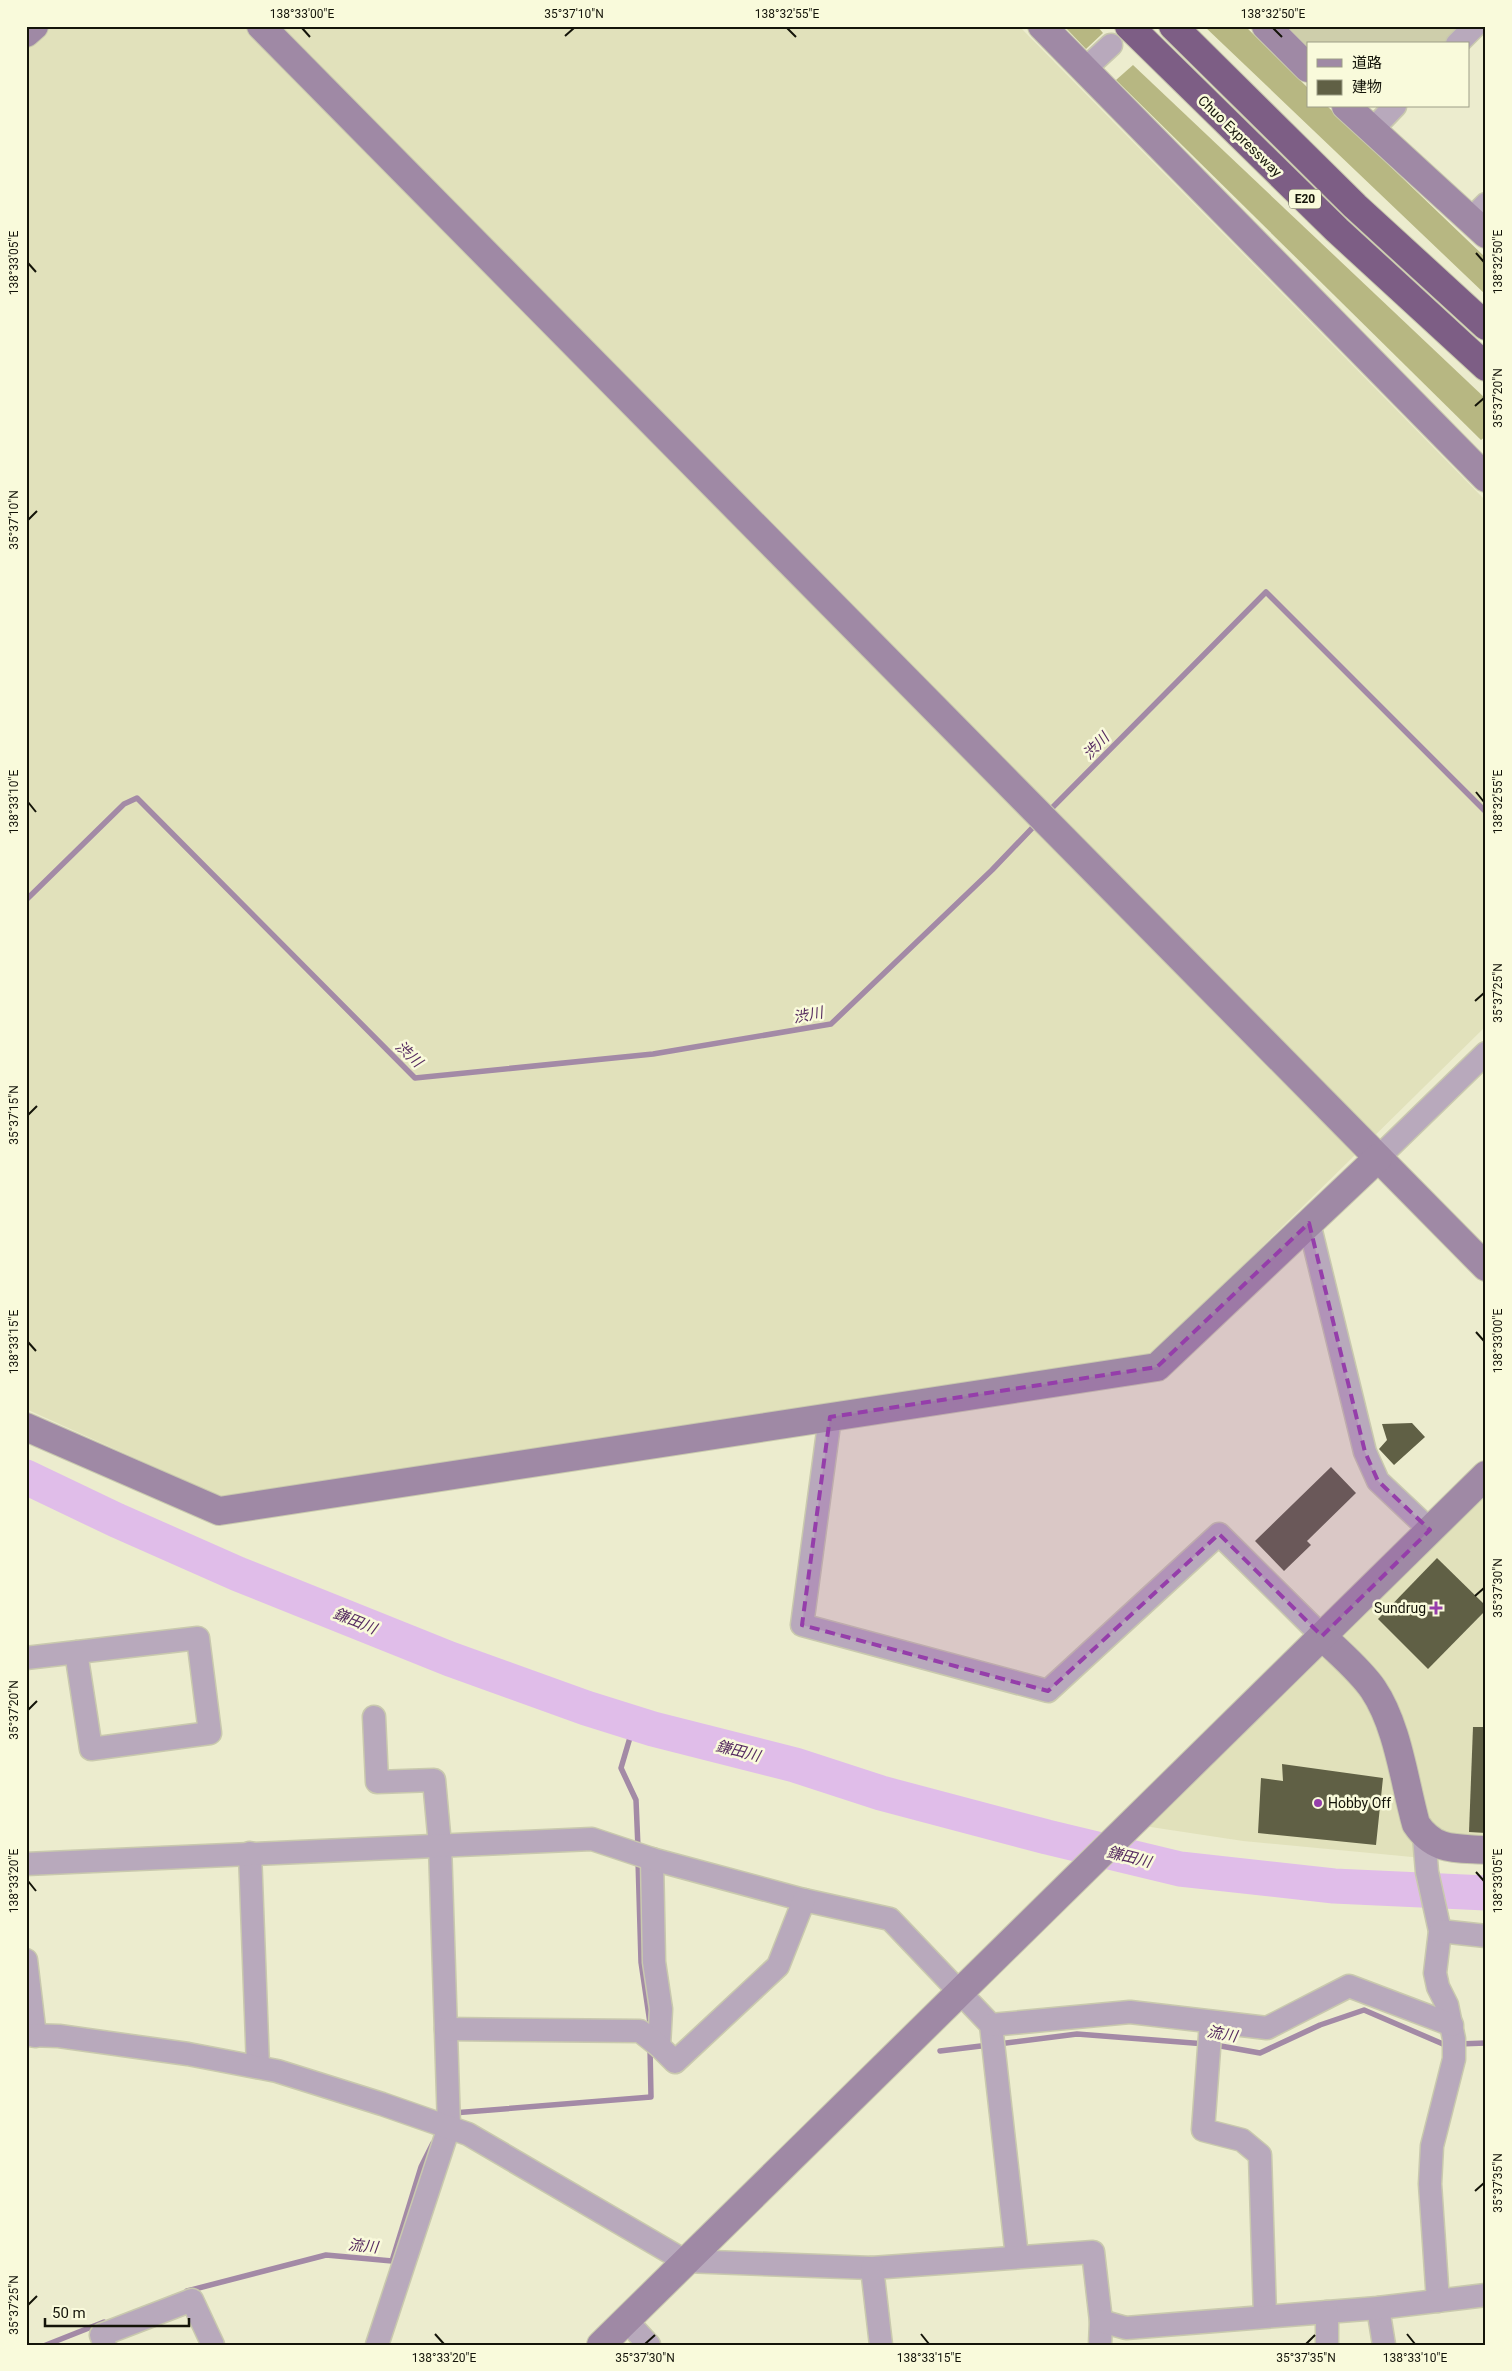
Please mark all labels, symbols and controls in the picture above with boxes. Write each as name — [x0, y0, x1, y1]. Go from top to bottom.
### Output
text: 138°33'00"E — [270, 7, 334, 21]
text: 35°37'10"N — [544, 7, 604, 21]
text: 138°32'55"E — [755, 7, 819, 21]
text: 138°32'50"E — [1241, 7, 1305, 21]
legend — [1307, 42, 1470, 108]
text: 道路 — [1352, 54, 1382, 72]
text: 建物 — [1352, 78, 1382, 96]
street label: Chuo Expressway — [1195, 92, 1285, 180]
road number: E20 — [1289, 190, 1321, 208]
text: 138°32'50"E — [1491, 230, 1505, 294]
text: 138°33'05"E — [7, 231, 21, 295]
text: 35°37'20"N — [1491, 368, 1505, 428]
text: 35°37'10"N — [7, 490, 21, 550]
water label: 渋川 — [1079, 728, 1114, 763]
text: 138°33'10"E — [7, 770, 21, 834]
text: 138°32'55"E — [1491, 770, 1505, 834]
text: 35°37'25"N — [1491, 963, 1505, 1023]
water label: 渋川 — [792, 1003, 826, 1027]
water label: 渋川 — [392, 1037, 428, 1072]
text: 35°37'15"N — [7, 1085, 21, 1145]
text: 138°33'00"E — [1491, 1309, 1505, 1373]
text: 138°33'15"E — [7, 1310, 21, 1374]
text: 35°37'30"N — [1491, 1558, 1505, 1618]
place label: Sundrug — [1374, 1600, 1426, 1616]
marker: Sundrug — [1430, 1602, 1442, 1614]
water label: 鎌田川 — [331, 1604, 381, 1639]
text: 35°37'20"N — [7, 1680, 21, 1740]
water label: 鎌田川 — [714, 1737, 764, 1766]
place label: Hobby Off — [1328, 1795, 1391, 1811]
marker: Hobby Off — [1312, 1797, 1324, 1809]
water label: 鎌田川 — [1105, 1843, 1155, 1872]
text: 138°33'20"E — [7, 1849, 21, 1913]
text: 138°33'05"E — [1491, 1849, 1505, 1913]
water label: 流川 — [1206, 2023, 1240, 2046]
text: 35°37'35"N — [1491, 2153, 1505, 2213]
water label: 流川 — [347, 2235, 381, 2257]
text: 35°37'25"N — [7, 2275, 21, 2335]
scale bar — [45, 2296, 189, 2328]
text: 50 m — [52, 2304, 86, 2322]
text: 138°33'20"E — [412, 2351, 476, 2365]
text: 35°37'30"N — [615, 2351, 675, 2365]
text: 138°33'15"E — [897, 2351, 961, 2365]
text: 35°37'35"N — [1276, 2351, 1336, 2365]
text: 138°33'10"E — [1383, 2351, 1447, 2365]

